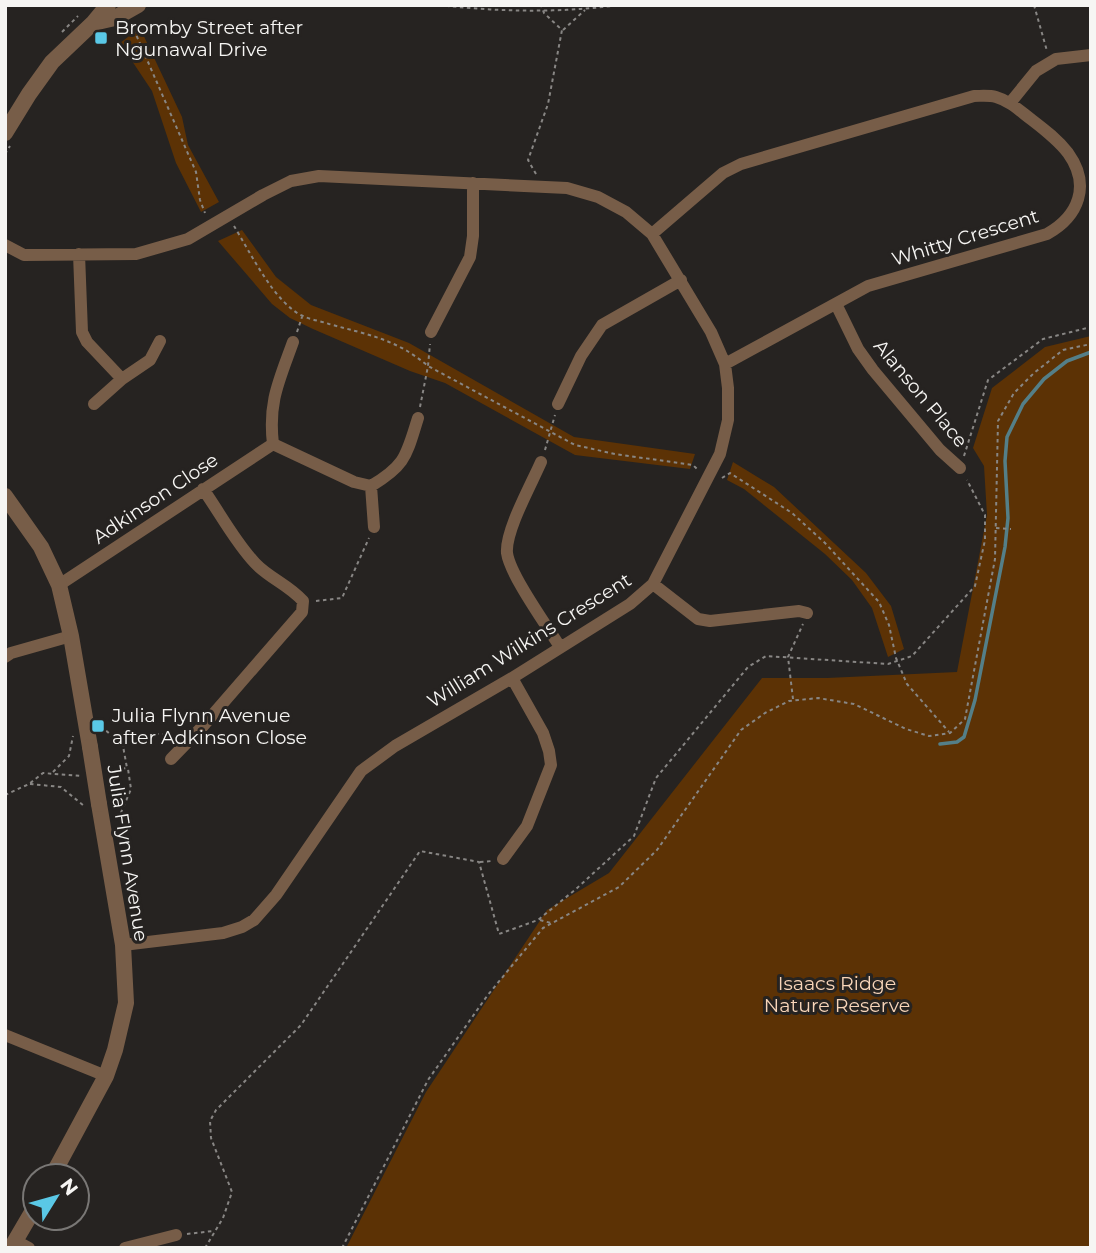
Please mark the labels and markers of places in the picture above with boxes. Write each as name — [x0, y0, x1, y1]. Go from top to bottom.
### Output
place label: Bromby Street after Ngunawal Drive — [115, 16, 303, 61]
marker: Bromby Street after Ngunawal Drive — [93, 30, 109, 46]
place label: Julia Flynn Avenue after Adkinson Close — [111, 704, 307, 749]
marker: Julia Flynn Avenue after Adkinson Close — [90, 718, 106, 734]

